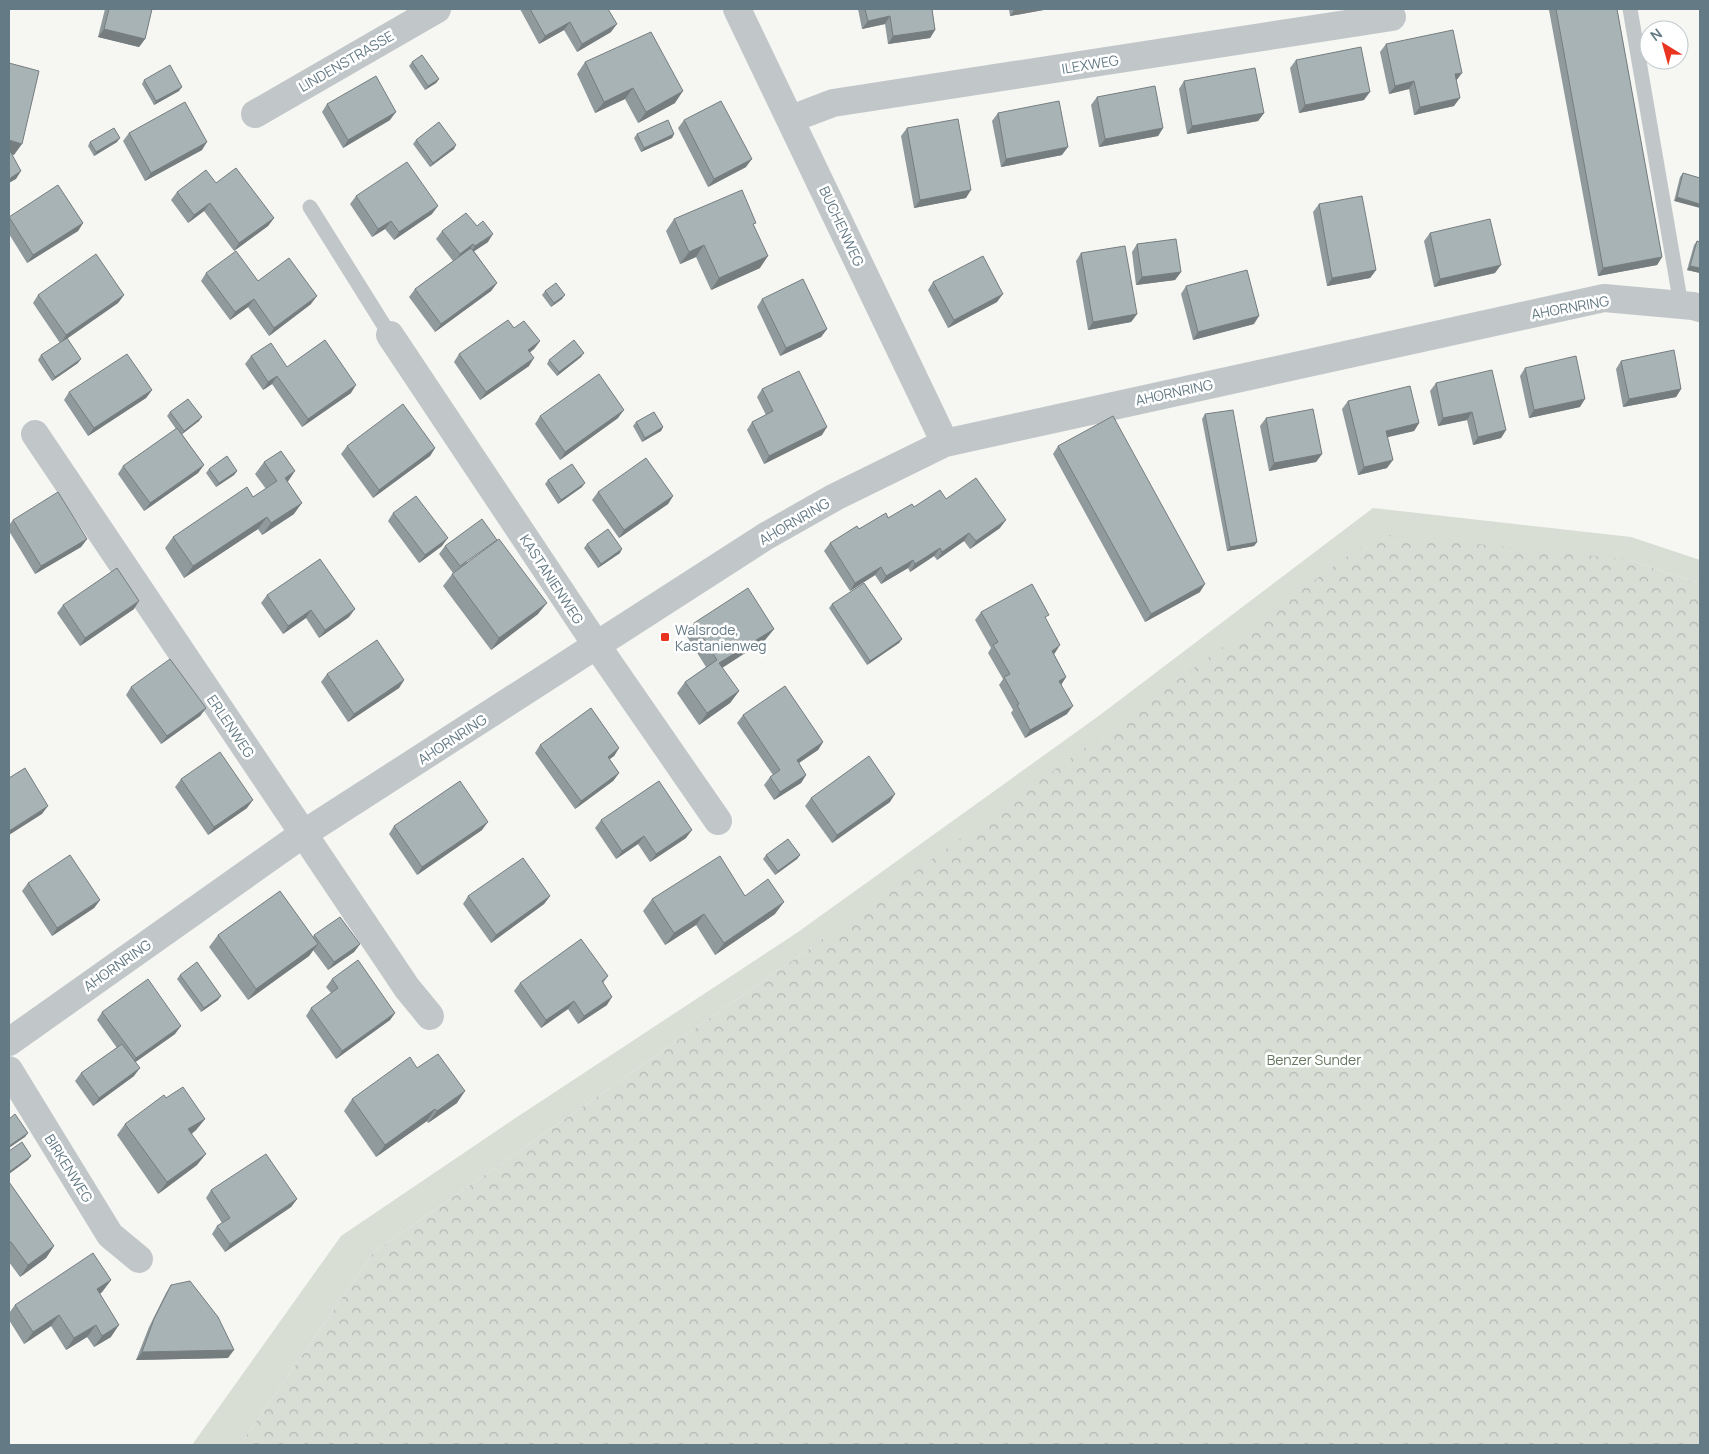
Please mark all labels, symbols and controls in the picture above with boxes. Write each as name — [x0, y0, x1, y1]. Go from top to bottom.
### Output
north arrow — [1639, 20, 1689, 70]
text: N — [1646, 24, 1666, 45]
street label: LINDENSTRASSE — [295, 26, 397, 96]
street label: ILEXWEG — [1060, 50, 1120, 78]
street label: BUCHENWEG — [815, 183, 869, 269]
street label: AHORNRING — [1530, 291, 1610, 323]
street label: AHORNRING — [1134, 375, 1215, 409]
street label: AHORNRING — [755, 493, 833, 549]
street label: KASTANIENWEG — [516, 530, 588, 628]
place label: Walsrode, Kastanienweg — [675, 620, 767, 655]
marker: Walsrode, Kastanienweg — [659, 631, 671, 643]
street label: ERLENWEG — [203, 691, 259, 761]
street label: AHORNRING — [414, 710, 490, 768]
street label: AHORNRING — [79, 935, 155, 995]
park label: Benzer Sunder — [1267, 1050, 1361, 1069]
street label: BIRKENWEG — [41, 1130, 98, 1206]

